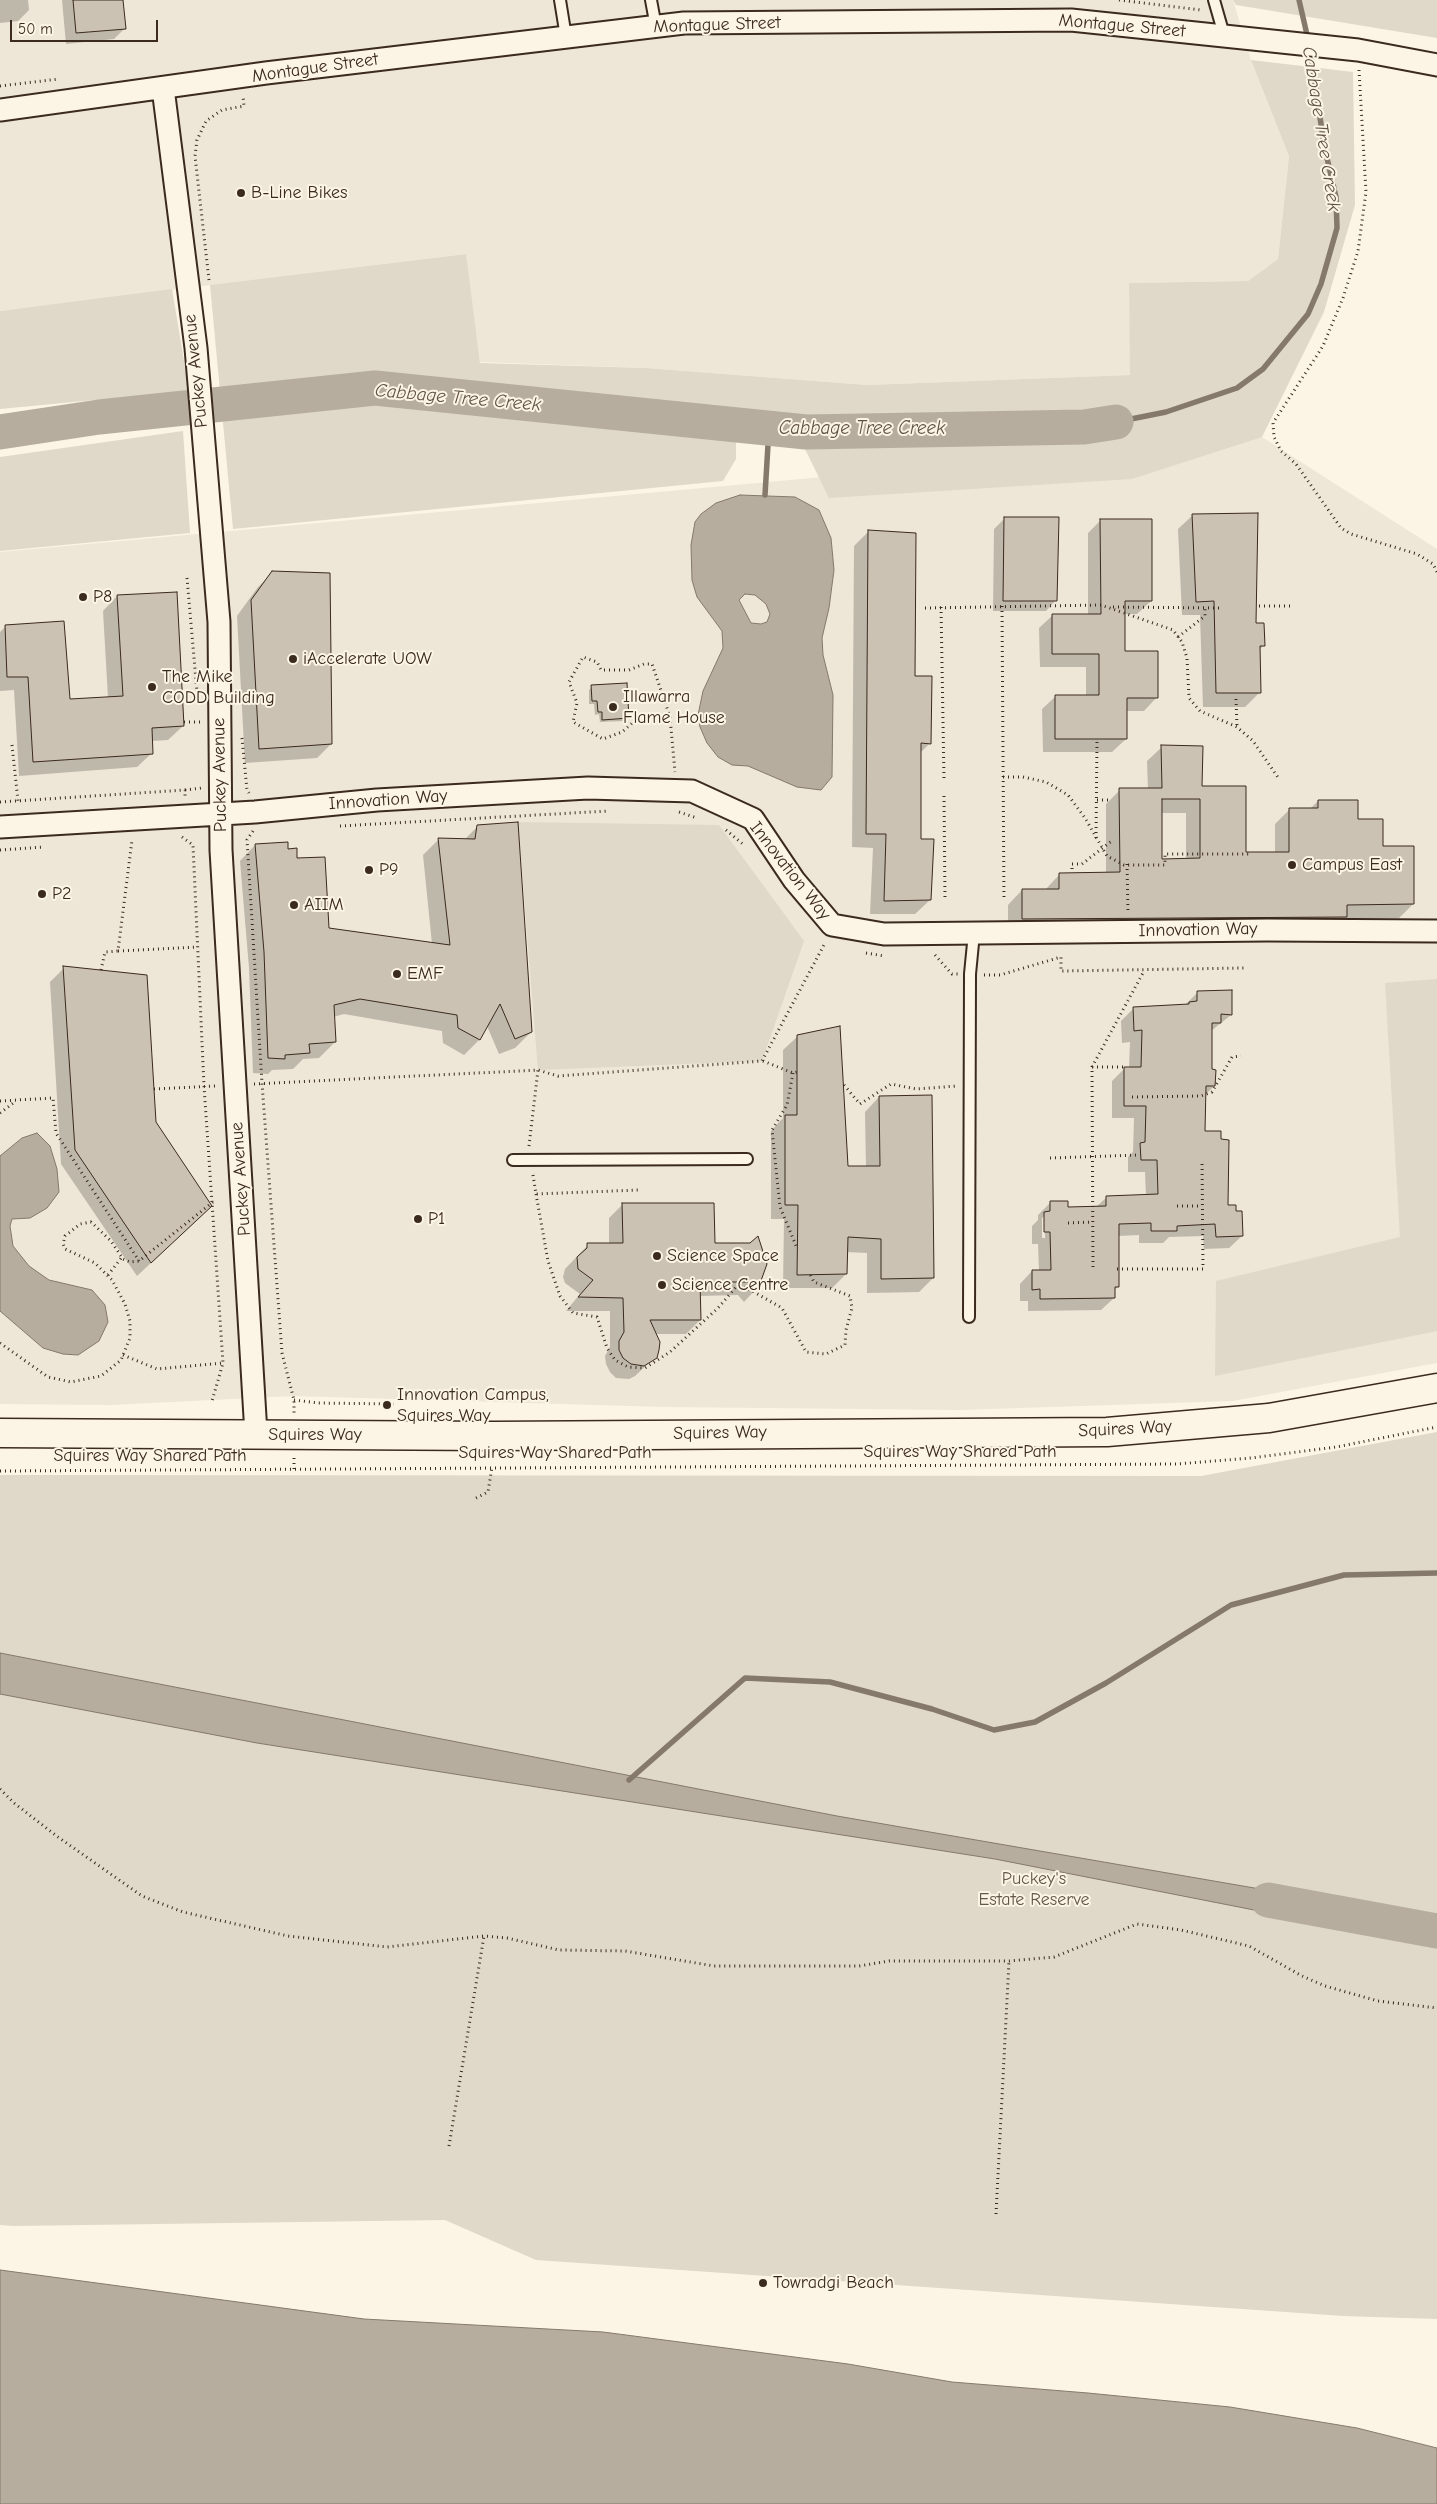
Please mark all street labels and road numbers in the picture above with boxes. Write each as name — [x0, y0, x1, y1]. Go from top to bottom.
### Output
street label: Montague Street — [1058, 10, 1186, 42]
street label: Montague Street — [653, 12, 781, 38]
street label: Montague Street — [250, 48, 380, 88]
street label: Puckey Avenue — [179, 313, 213, 429]
street label: Puckey Avenue — [208, 718, 232, 832]
street label: Innovation Way — [328, 785, 448, 815]
street label: Innovation Way — [745, 817, 835, 925]
street label: Innovation Way — [1138, 918, 1258, 942]
street label: Puckey Avenue — [226, 1121, 256, 1237]
street label: Squires Way — [1078, 1416, 1172, 1442]
street label: Squires Way — [673, 1421, 767, 1445]
street label: Squires Way — [268, 1424, 362, 1446]
street label: Squires Way Shared Path — [863, 1441, 1057, 1463]
street label: Squires Way Shared Path — [458, 1442, 652, 1464]
street label: Squires Way Shared Path — [53, 1445, 247, 1467]

